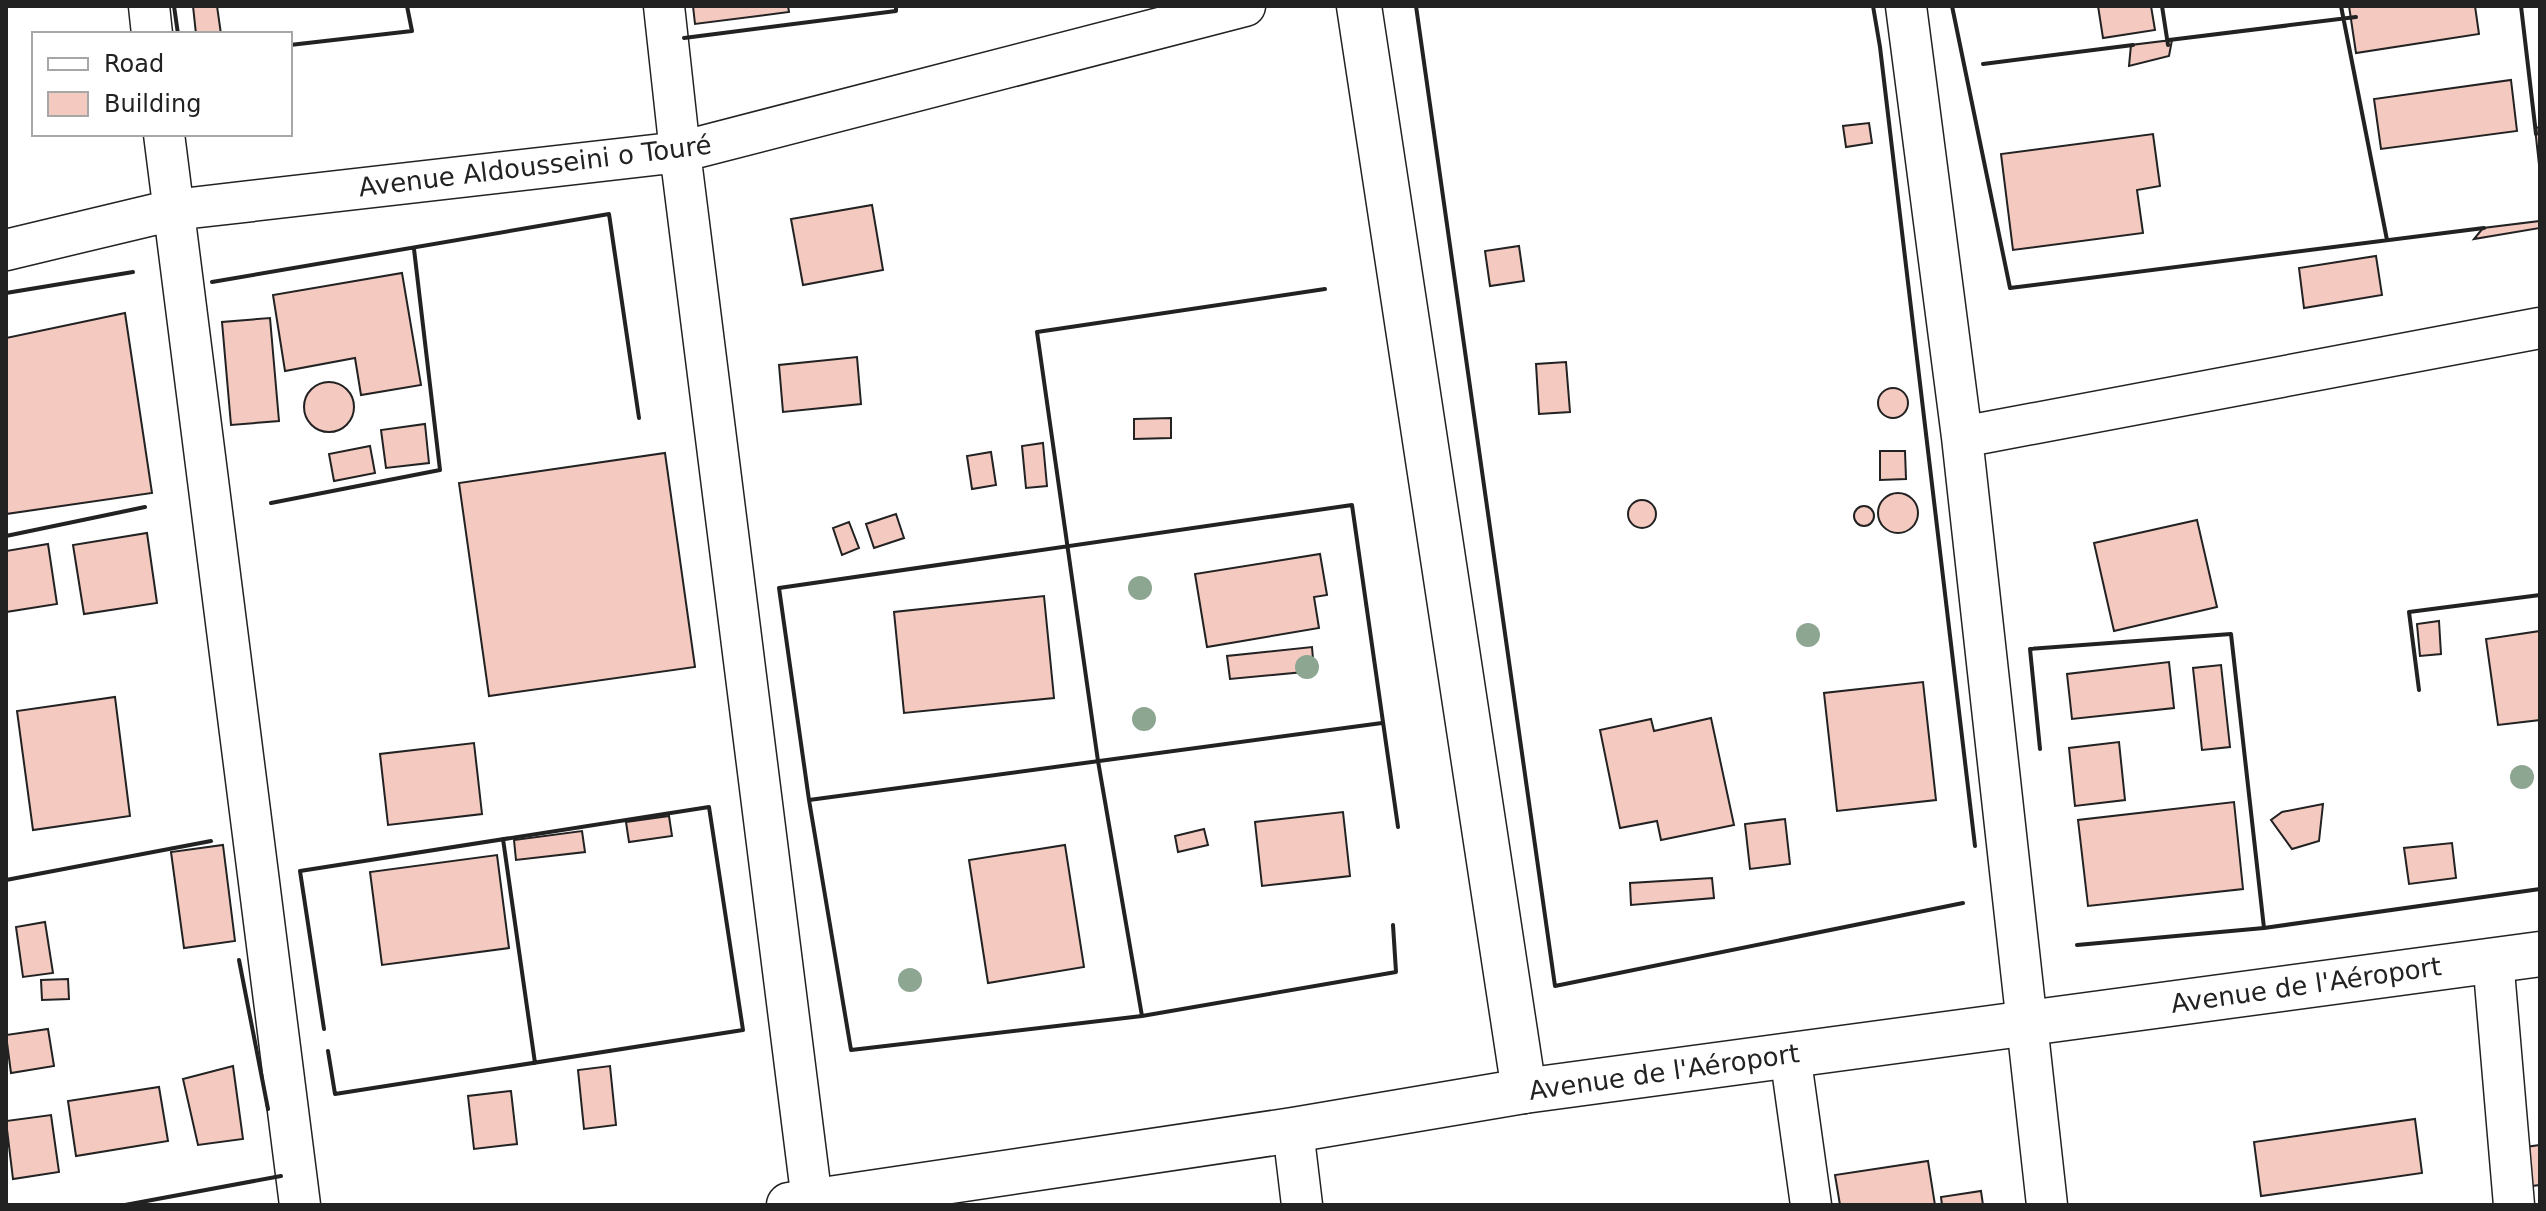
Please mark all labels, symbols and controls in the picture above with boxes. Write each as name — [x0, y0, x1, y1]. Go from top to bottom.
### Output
legend — [32, 32, 292, 136]
text: Road — [104, 50, 164, 78]
text: Building — [104, 90, 201, 118]
street label: Avenue Aldousseini o Touré — [357, 129, 713, 203]
street label: Avenue de l'Aéroport — [2169, 951, 2443, 1019]
street label: Avenue de l'Aéroport — [1527, 1038, 1801, 1106]

